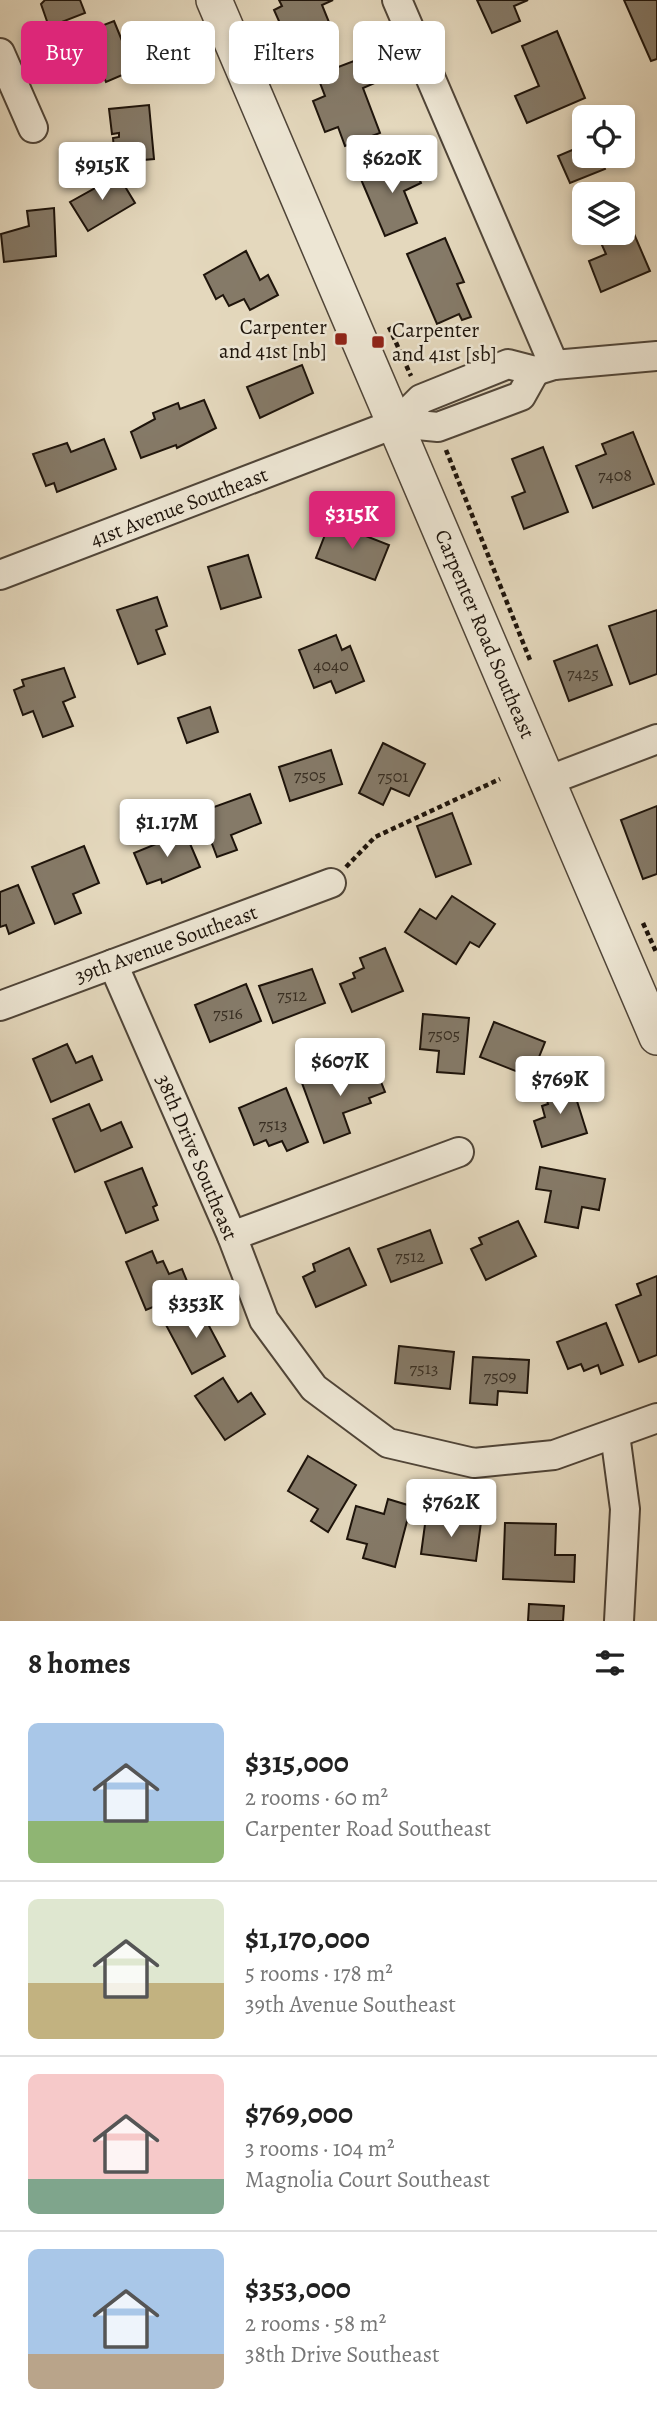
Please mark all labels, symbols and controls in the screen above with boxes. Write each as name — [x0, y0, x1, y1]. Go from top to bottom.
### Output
chip: Buy — [21, 21, 107, 84]
chip: Rent — [121, 21, 215, 84]
chip: Filters — [229, 21, 339, 84]
chip: New — [353, 21, 445, 84]
map controls — [572, 105, 635, 245]
button: locate — [572, 105, 635, 168]
pin: $620K — [343, 136, 441, 195]
pin: $915K — [53, 142, 151, 202]
text: $620K — [362, 142, 422, 173]
text: $915K — [75, 149, 129, 180]
button: layers — [572, 182, 635, 245]
place label: Carpenter and 41st [nb] — [219, 313, 327, 365]
place label: Carpenter and 41st [sb] — [392, 316, 497, 368]
marker: Carpenter and 41st [nb] — [333, 331, 349, 347]
marker: Carpenter and 41st [sb] — [370, 334, 386, 350]
street label: 41st Avenue Southeast — [86, 460, 272, 554]
house number: 7408 — [598, 463, 632, 487]
pin: $315K — [303, 491, 401, 551]
text: $315K — [325, 498, 379, 529]
street label: Carpenter Road Southeast — [428, 525, 542, 743]
house number: 4040 — [313, 653, 349, 677]
house number: 7425 — [567, 661, 599, 685]
house number: 7505 — [294, 763, 326, 787]
house number: 7501 — [377, 764, 409, 788]
pin: $1.17M — [110, 800, 224, 859]
text: $1.17M — [136, 806, 198, 837]
street label: 39th Avenue Southeast — [71, 898, 261, 990]
house number: 7512 — [277, 983, 307, 1007]
house number: 7516 — [213, 1001, 243, 1025]
house number: 7505 — [428, 1022, 460, 1046]
pin: $607K — [291, 1038, 389, 1098]
text: $607K — [311, 1045, 369, 1076]
pin: $769K — [511, 1056, 609, 1116]
text: $769K — [531, 1063, 589, 1094]
street label: 38th Drive Southeast — [149, 1070, 245, 1244]
house number: 7513 — [259, 1112, 287, 1136]
house number: 7512 — [395, 1244, 425, 1268]
pin: $353K — [147, 1280, 245, 1340]
text: $353K — [168, 1287, 224, 1318]
house number: 7513 — [410, 1356, 438, 1380]
house number: 7509 — [483, 1364, 517, 1388]
pin: $762K — [402, 1480, 500, 1539]
text: $762K — [422, 1486, 480, 1517]
text: 8 homes — [28, 1643, 131, 1683]
icon: filters — [591, 1644, 629, 1682]
text: $315,000 — [245, 1742, 349, 1782]
icon: home — [84, 1751, 168, 1835]
text: 2 rooms · 60 m² — [245, 1782, 388, 1813]
text: Carpenter Road Southeast — [245, 1813, 491, 1844]
text: $1,170,000 — [245, 1918, 370, 1958]
icon: home — [84, 1927, 168, 2011]
text: 5 rooms · 178 m² — [245, 1958, 393, 1989]
text: 39th Avenue Southeast — [245, 1989, 456, 2020]
text: $769,000 — [245, 2093, 353, 2133]
icon: home — [84, 2102, 168, 2186]
text: 3 rooms · 104 m² — [245, 2133, 394, 2164]
text: Magnolia Court Southeast — [245, 2164, 490, 2195]
text: $353,000 — [245, 2268, 351, 2308]
icon: home — [84, 2277, 168, 2361]
text: 2 rooms · 58 m² — [245, 2308, 386, 2339]
text: 38th Drive Southeast — [245, 2339, 440, 2370]

